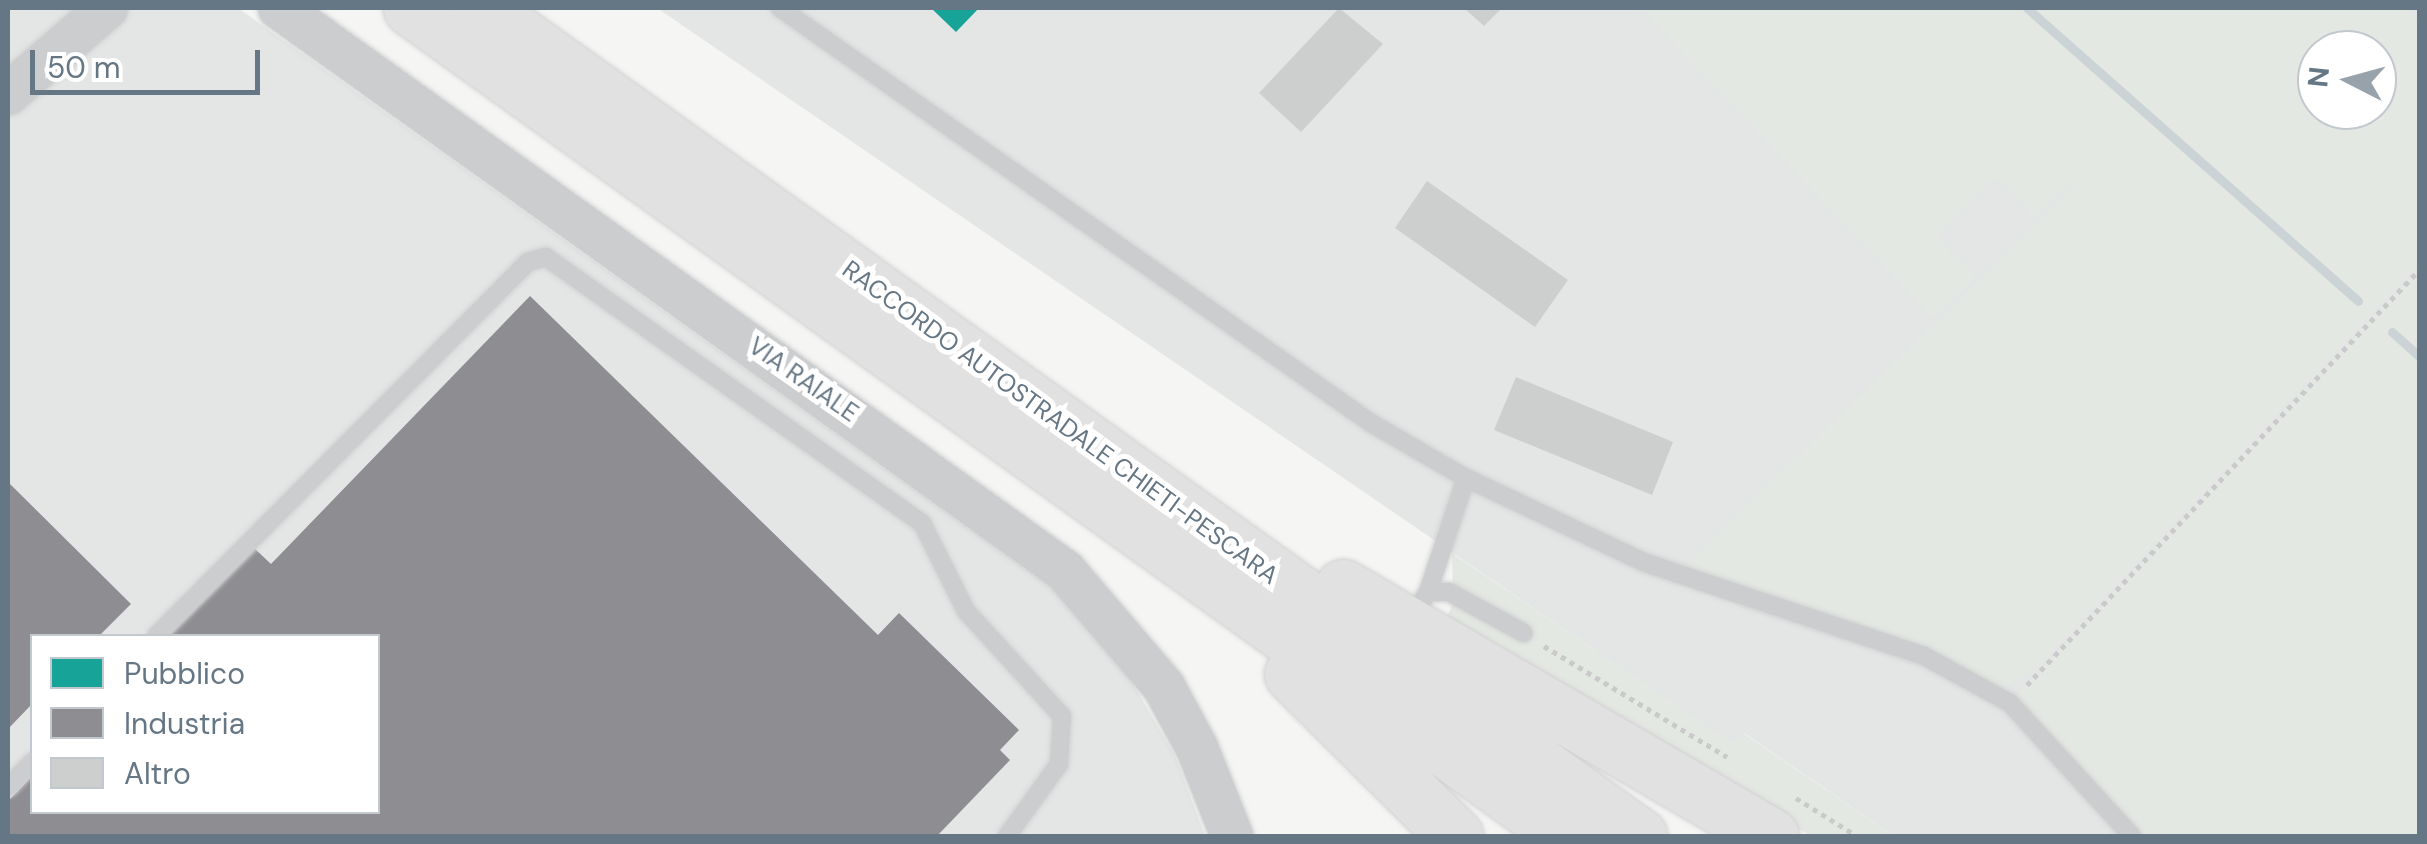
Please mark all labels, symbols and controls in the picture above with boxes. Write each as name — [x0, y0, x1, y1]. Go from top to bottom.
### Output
scale bar — [35, 30, 265, 92]
north arrow — [2297, 30, 2397, 130]
text: 50 m — [47, 48, 121, 87]
text: N — [2299, 65, 2338, 89]
street label: RACCORDO AUTOSTRADALE CHIETI-PESCARA — [836, 255, 1284, 591]
street label: VIA RAIALE — [742, 331, 864, 429]
legend — [30, 634, 380, 814]
text: Pubblico — [124, 654, 245, 693]
text: Industria — [124, 704, 245, 743]
text: Altro — [124, 754, 191, 793]

